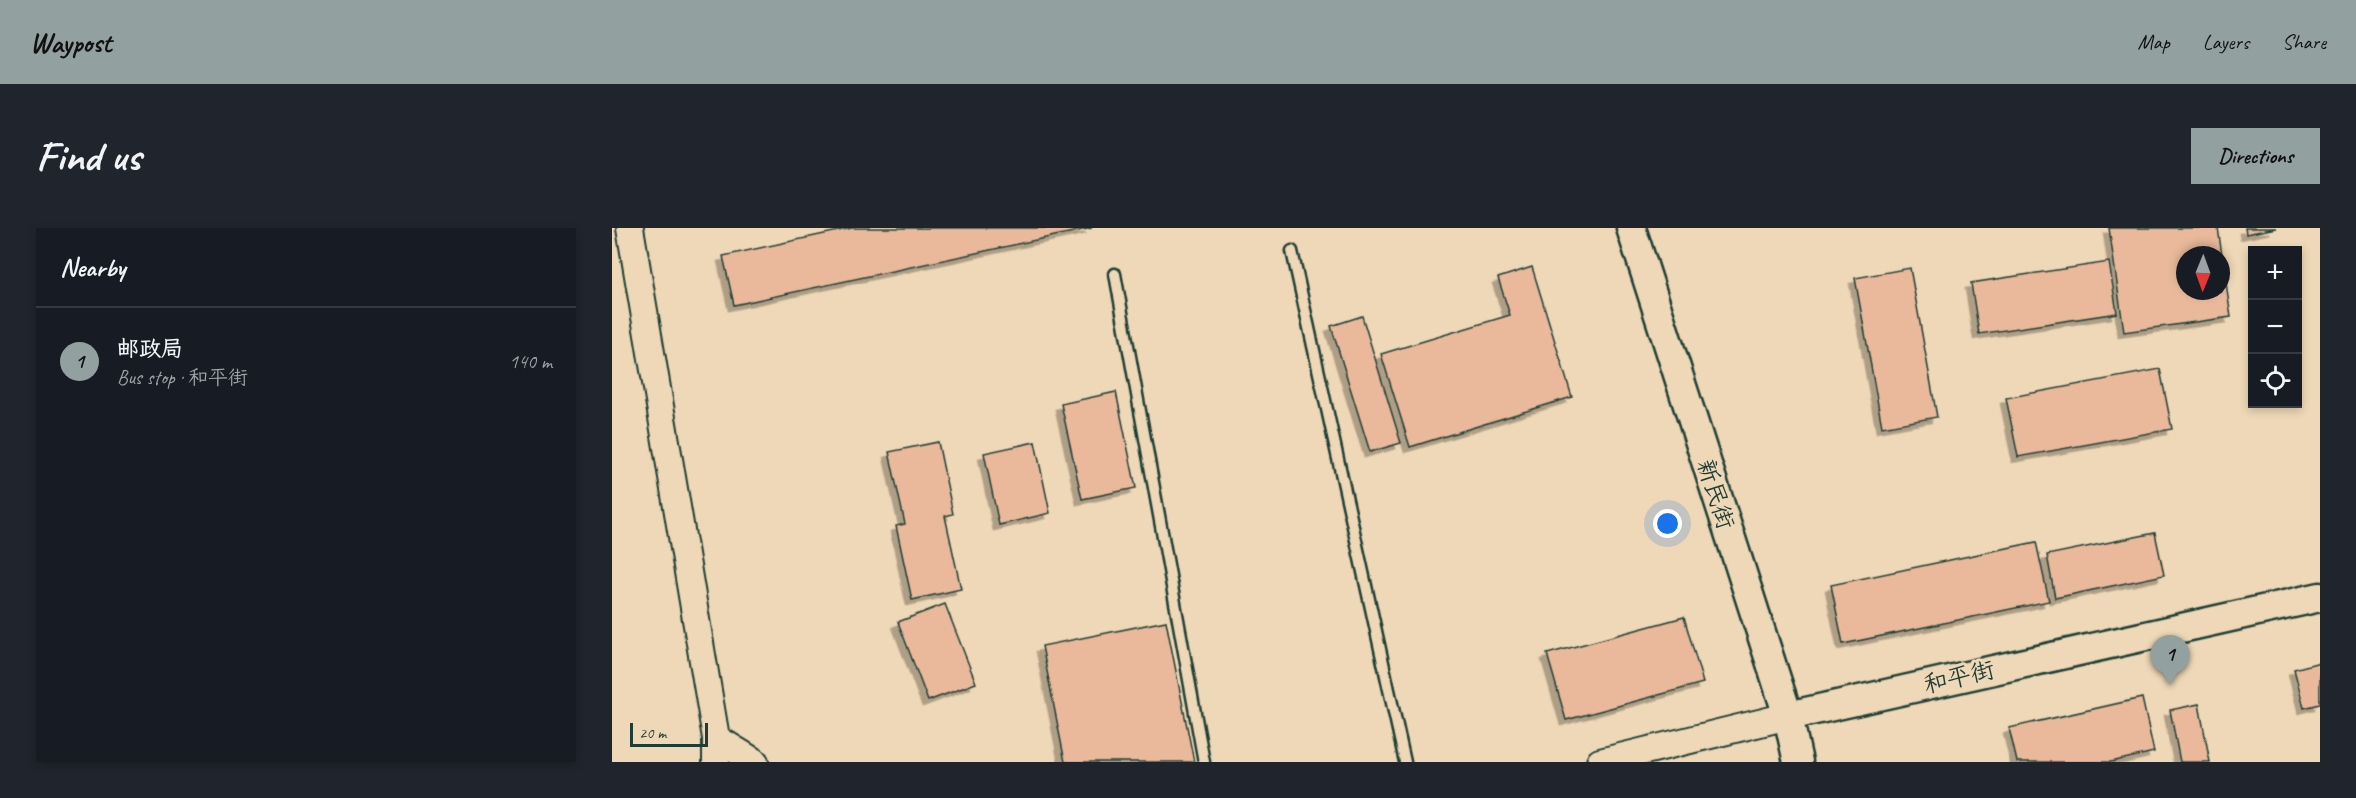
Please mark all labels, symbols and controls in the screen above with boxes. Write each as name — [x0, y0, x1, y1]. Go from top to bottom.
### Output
text: Waypost — [30, 25, 111, 60]
text: Map — [2137, 29, 2170, 55]
text: Layers — [2203, 29, 2249, 55]
text: Share — [2282, 29, 2326, 55]
button: Directions — [2191, 128, 2320, 184]
text: Find us — [36, 130, 141, 183]
north arrow — [2176, 246, 2230, 300]
map controls — [2248, 246, 2302, 408]
button: + — [2248, 246, 2302, 300]
text: Nearby — [60, 251, 125, 284]
button: − — [2248, 300, 2302, 354]
text: 邮政局 — [117, 335, 183, 363]
text: 1 — [75, 349, 84, 374]
text: 140 m — [509, 349, 552, 374]
button: locate — [2248, 354, 2302, 408]
text: Bus stop · 和平街 — [117, 365, 248, 390]
street label: 新民街 — [1691, 455, 1741, 533]
your location — [1653, 509, 1682, 538]
pin: 1 — [2150, 636, 2190, 685]
street label: 和平街 — [1921, 654, 1997, 700]
scale bar — [630, 720, 708, 748]
text: 20 m — [639, 723, 666, 743]

